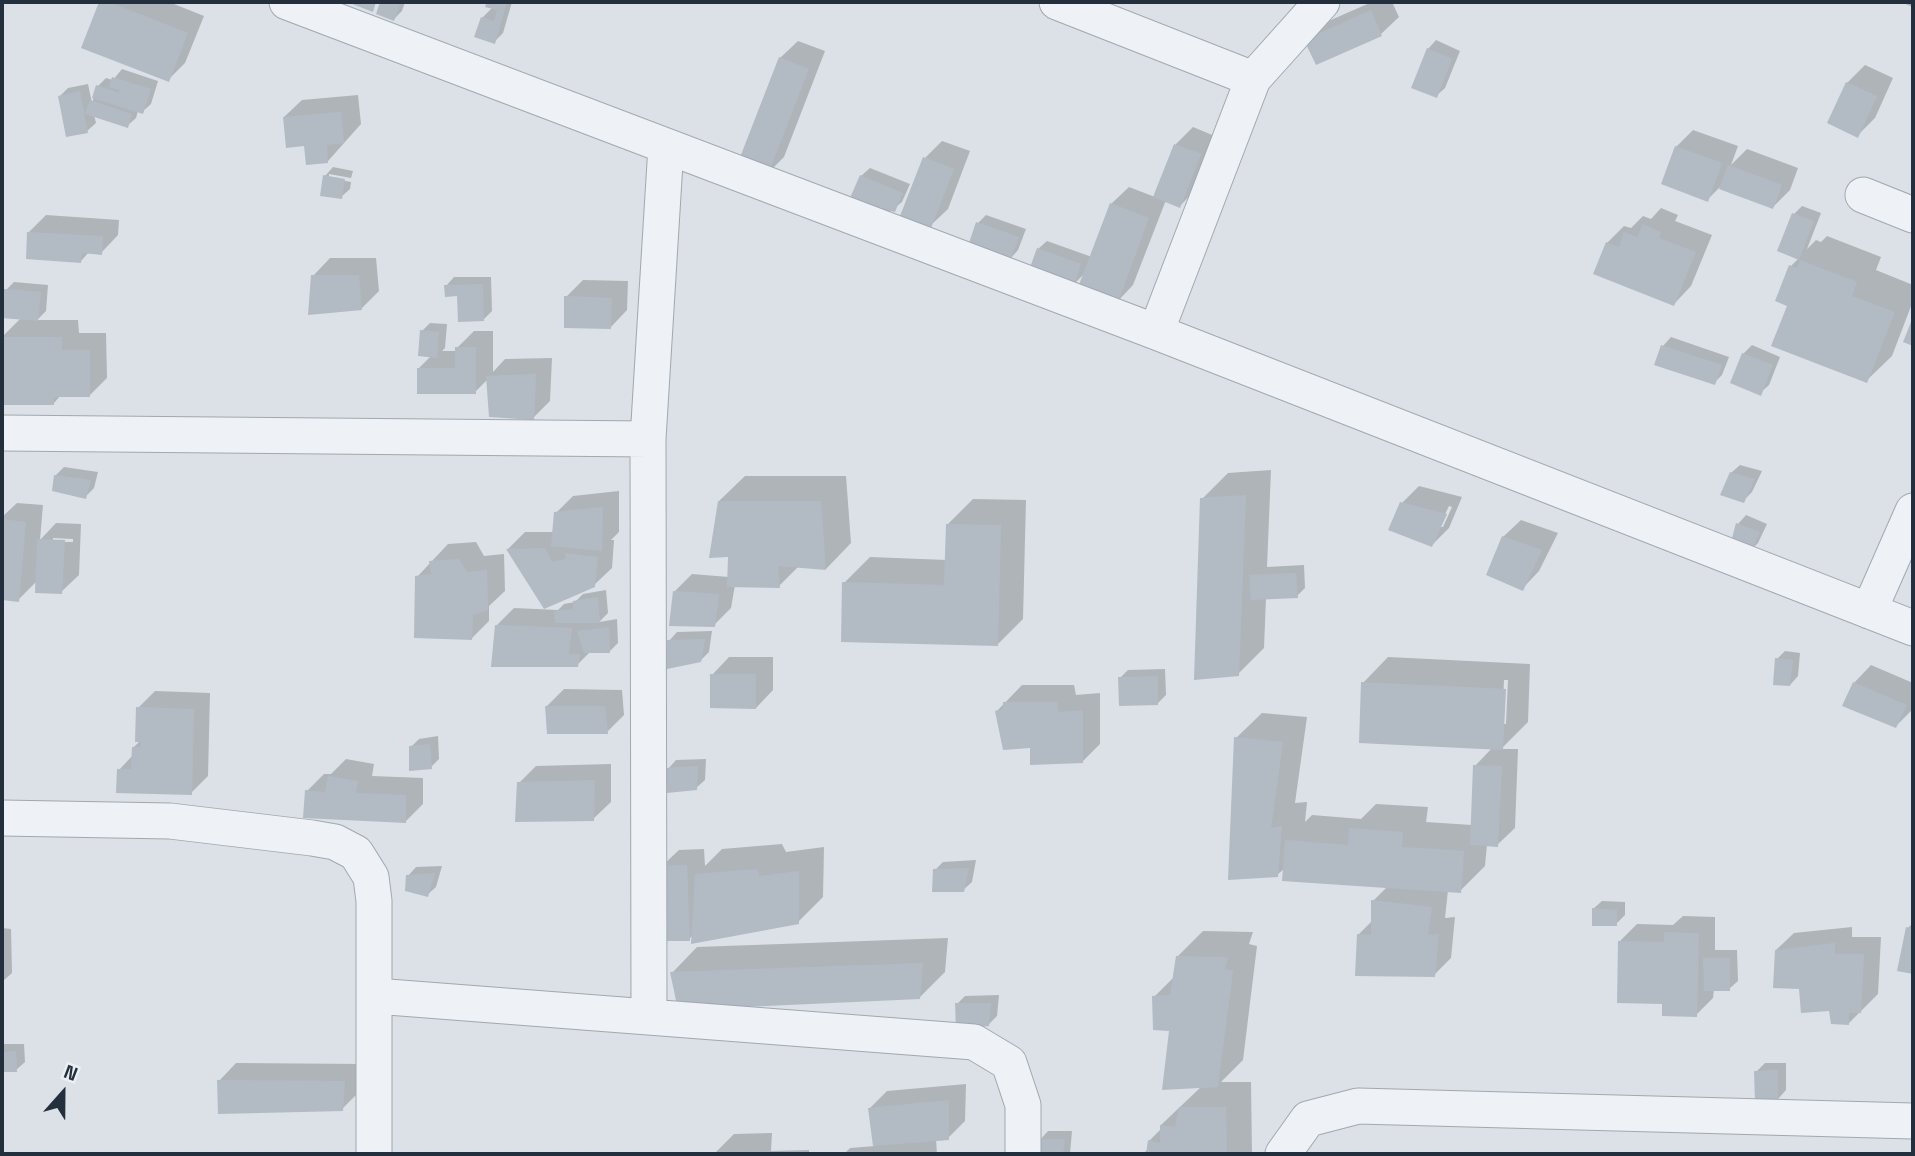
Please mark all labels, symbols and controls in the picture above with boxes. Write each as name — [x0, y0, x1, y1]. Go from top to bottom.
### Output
north arrow — [28, 1058, 98, 1128]
text: N — [60, 1059, 81, 1087]

